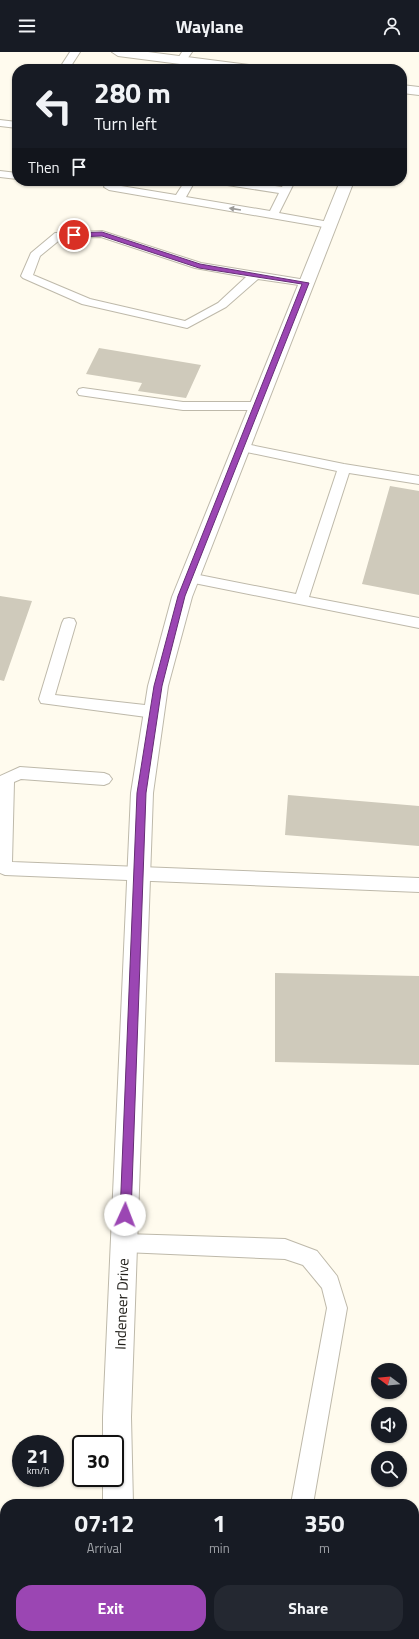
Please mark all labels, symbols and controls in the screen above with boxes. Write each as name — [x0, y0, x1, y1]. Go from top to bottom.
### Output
text: Waylane — [176, 13, 243, 40]
icon: menu — [16, 15, 38, 37]
icon: person — [381, 15, 403, 37]
text: 280 m — [94, 71, 171, 114]
icon: left — [28, 80, 80, 132]
text: Turn left — [94, 110, 157, 137]
text: Then — [28, 156, 60, 179]
icon: arrive — [68, 156, 90, 178]
one-way arrow — [229, 205, 241, 211]
pin — [57, 218, 91, 252]
icon: arrive — [63, 224, 85, 246]
position arrow — [104, 1194, 146, 1236]
street label: Indeneer Drive — [108, 1258, 135, 1350]
north arrow — [371, 1363, 407, 1399]
map controls — [371, 1363, 407, 1487]
button: sound — [371, 1407, 407, 1443]
speed limit sign: 30 — [72, 1435, 124, 1487]
text: 21 — [27, 1440, 49, 1471]
button: search — [371, 1451, 407, 1487]
text: km/h — [27, 1463, 49, 1478]
text: 07:12 — [75, 1505, 134, 1541]
text: 1 — [213, 1505, 226, 1541]
text: 350 — [304, 1505, 344, 1541]
text: Arrival — [87, 1538, 122, 1558]
text: min — [209, 1538, 230, 1558]
text: m — [319, 1538, 330, 1558]
button: Exit — [16, 1585, 206, 1631]
button: Share — [214, 1585, 403, 1631]

